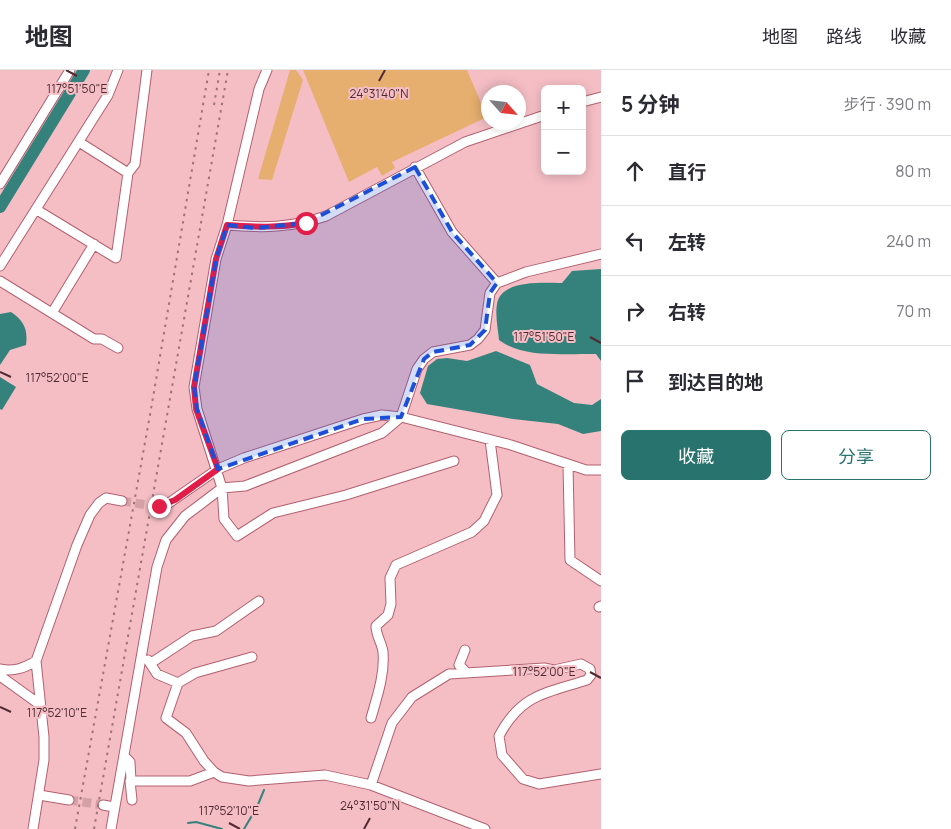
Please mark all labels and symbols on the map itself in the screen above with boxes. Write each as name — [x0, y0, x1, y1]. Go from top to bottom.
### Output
text: 117°51'50"E — [47, 80, 108, 97]
text: 24°31'40"N — [350, 85, 408, 102]
north arrow — [481, 85, 526, 130]
route start — [295, 212, 318, 235]
text: 117°51'50"E — [514, 328, 575, 345]
text: 117°52'00"E — [26, 369, 89, 386]
route end — [148, 495, 171, 518]
text: 117°52'00"E — [513, 663, 576, 680]
text: 117°52'10"E — [27, 704, 87, 721]
text: 24°31'50"N — [340, 797, 400, 814]
text: 117°52'10"E — [199, 802, 259, 819]

